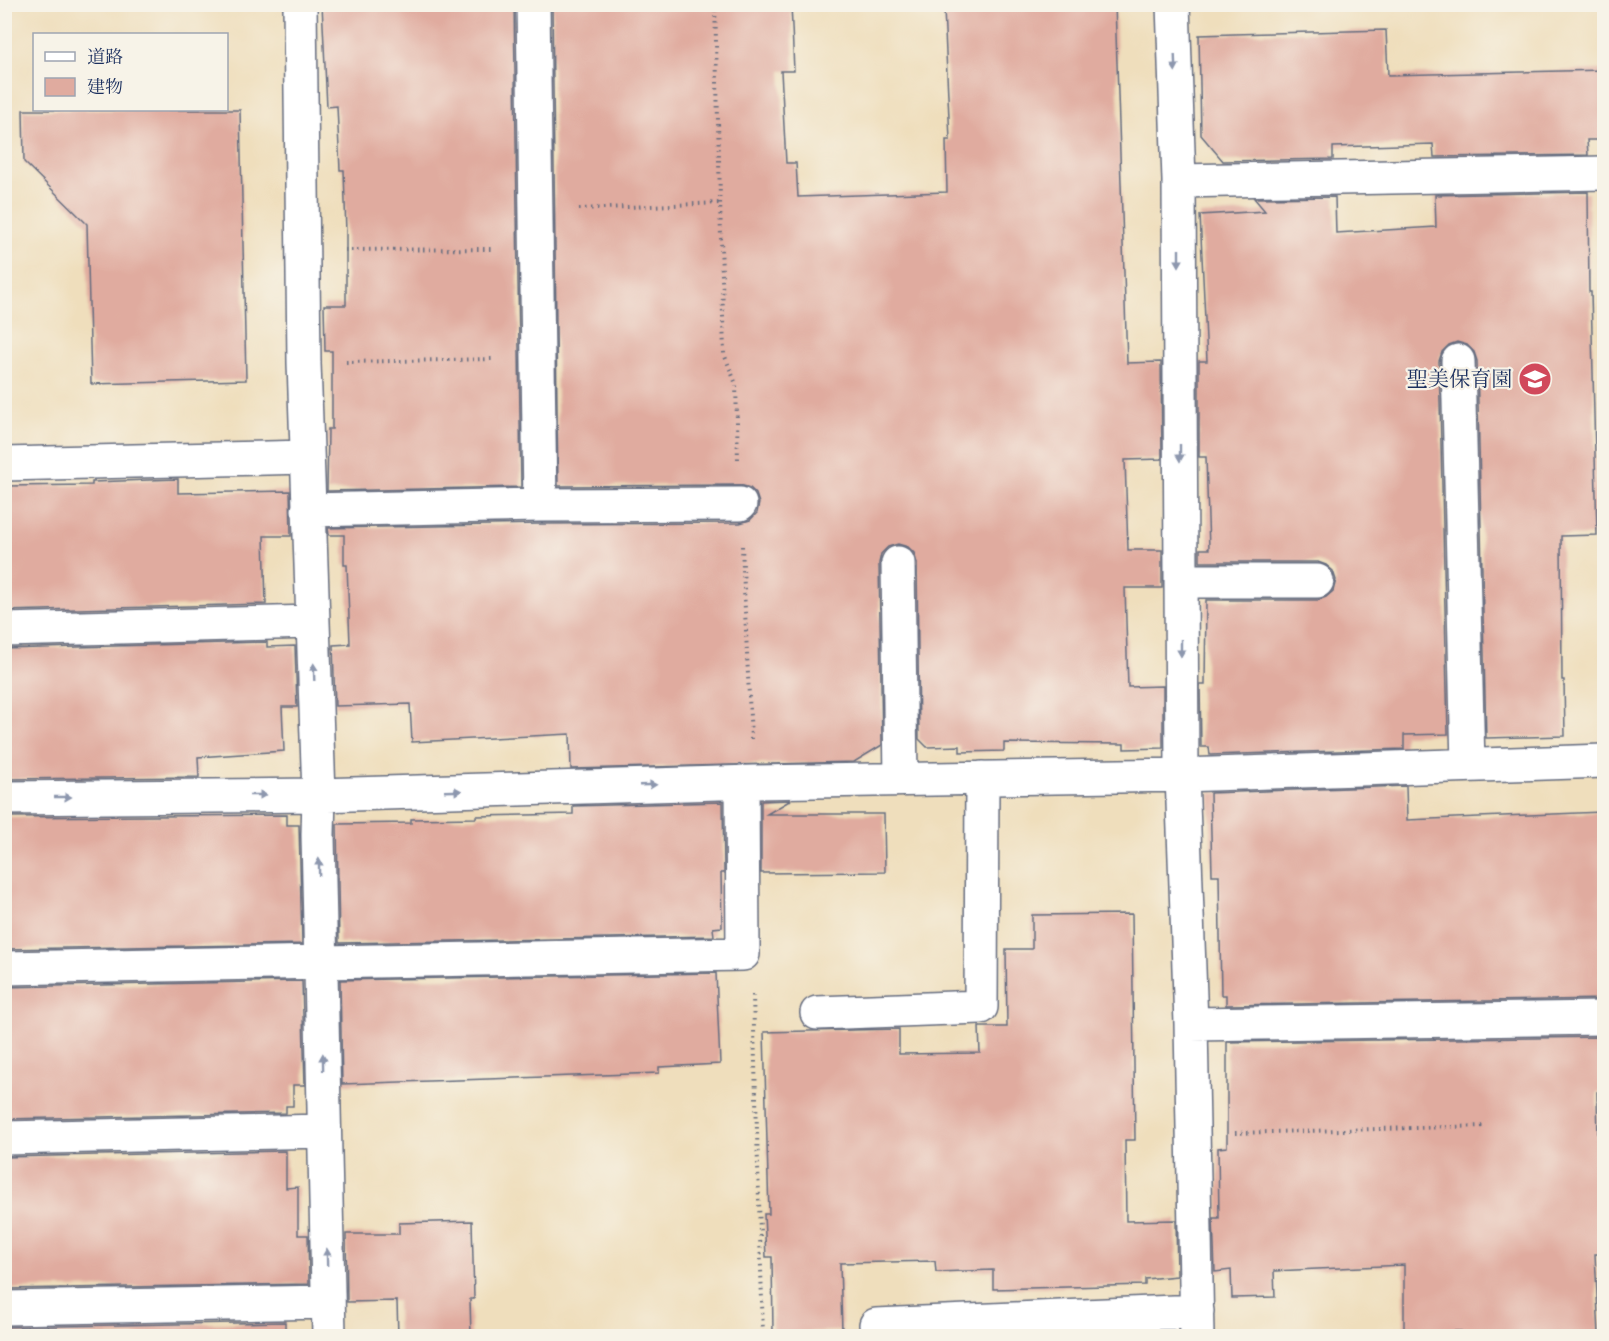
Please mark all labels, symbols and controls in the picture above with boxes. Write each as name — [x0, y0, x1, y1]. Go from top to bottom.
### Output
legend — [33, 33, 228, 111]
text: 道路 — [87, 46, 123, 69]
one-way arrow — [1170, 53, 1180, 72]
text: 建物 — [87, 76, 123, 99]
one-way arrow — [1174, 248, 1184, 267]
school or university icon: 聖美保育園 — [1517, 361, 1553, 397]
place label: 聖美保育園 — [1407, 366, 1512, 393]
one-way arrow — [1175, 443, 1185, 462]
one-way arrow — [1176, 638, 1186, 657]
one-way arrow — [310, 663, 319, 682]
one-way arrow — [638, 780, 657, 790]
one-way arrow — [443, 786, 462, 796]
one-way arrow — [248, 791, 267, 800]
one-way arrow — [53, 792, 72, 802]
one-way arrow — [314, 858, 323, 877]
one-way arrow — [318, 1053, 328, 1072]
one-way arrow — [322, 1248, 332, 1267]

